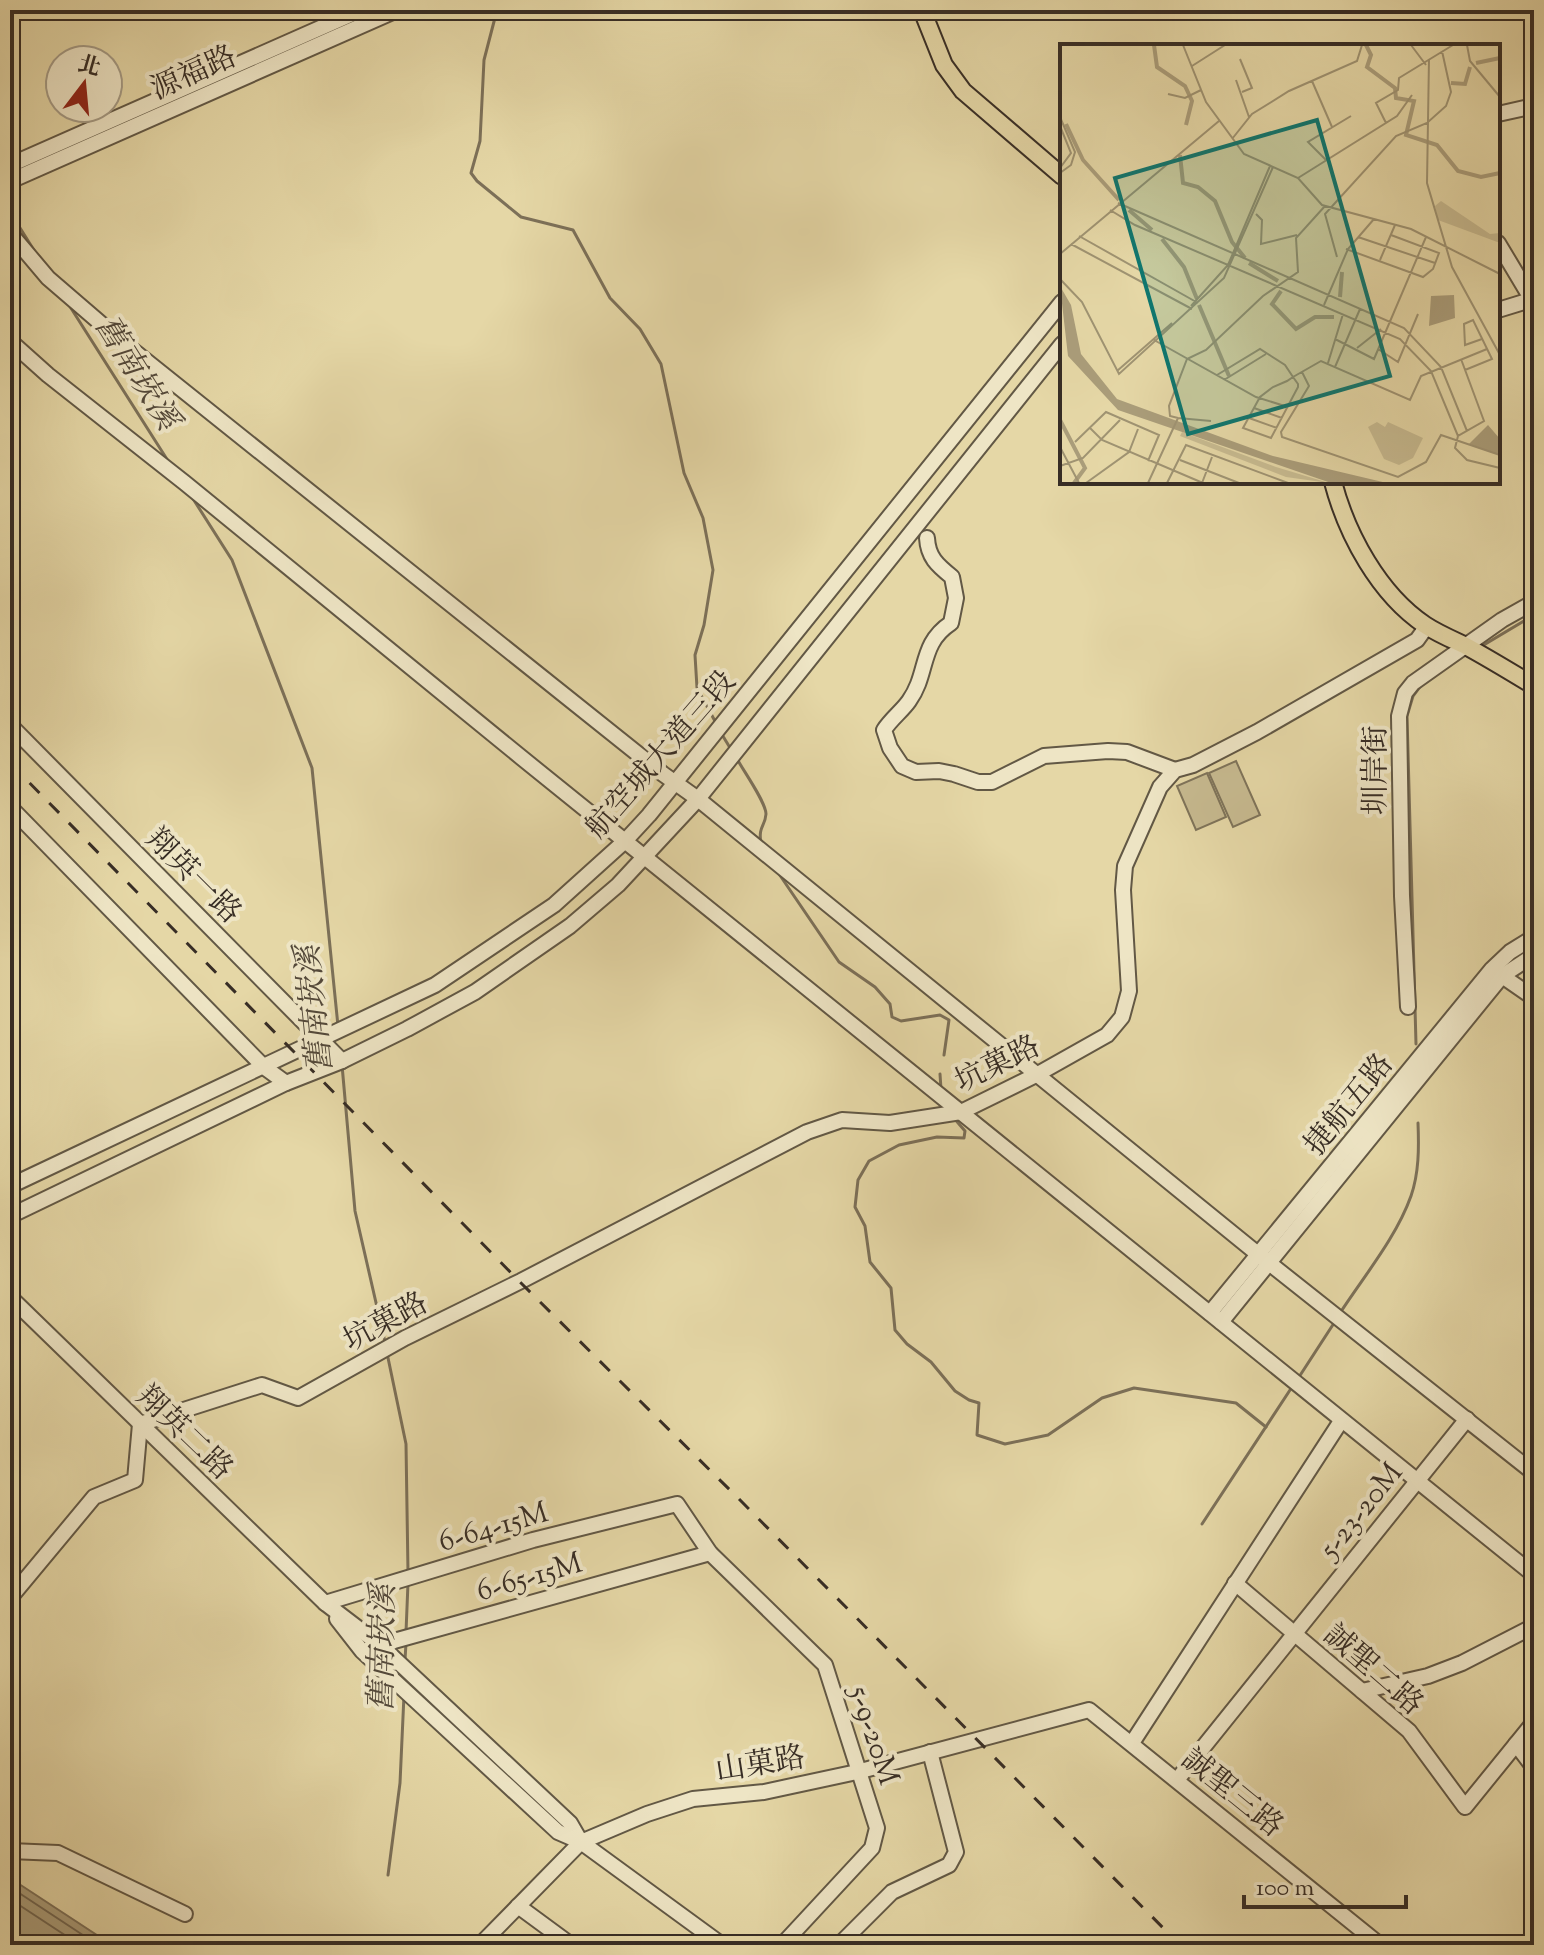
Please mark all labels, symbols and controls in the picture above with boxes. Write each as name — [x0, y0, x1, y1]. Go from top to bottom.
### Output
street label: 源福路 — [144, 36, 244, 112]
north arrow — [44, 44, 124, 124]
inset map — [1060, 44, 1500, 484]
text: 北 — [74, 49, 104, 86]
water label: 舊南崁溪 — [82, 307, 190, 443]
street label: 航空城大道三段 — [577, 662, 747, 849]
street label: 圳岸街 — [1356, 725, 1399, 815]
street label: 翔英一路 — [135, 819, 250, 934]
water label: 舊南崁溪 — [286, 940, 346, 1075]
street label: 坑菓路 — [948, 1026, 1048, 1104]
street label: 捷航五路 — [1295, 1045, 1404, 1166]
street label: 坑菓路 — [336, 1283, 436, 1363]
street label: 翔英二路 — [125, 1377, 241, 1491]
street label: 5-23-20M — [1308, 1454, 1414, 1571]
street label: 6-64-15M — [434, 1492, 554, 1565]
street label: 6-65-15M — [472, 1543, 588, 1614]
water label: 舊南崁溪 — [360, 1581, 408, 1712]
street label: 誠聖二路 — [1313, 1615, 1432, 1726]
street label: 5-9-20M — [836, 1679, 909, 1791]
street label: 山菓路 — [713, 1737, 808, 1794]
street label: 誠聖三路 — [1171, 1739, 1292, 1848]
scale bar — [1244, 1859, 1406, 1909]
text: 100 m — [1256, 1872, 1314, 1906]

